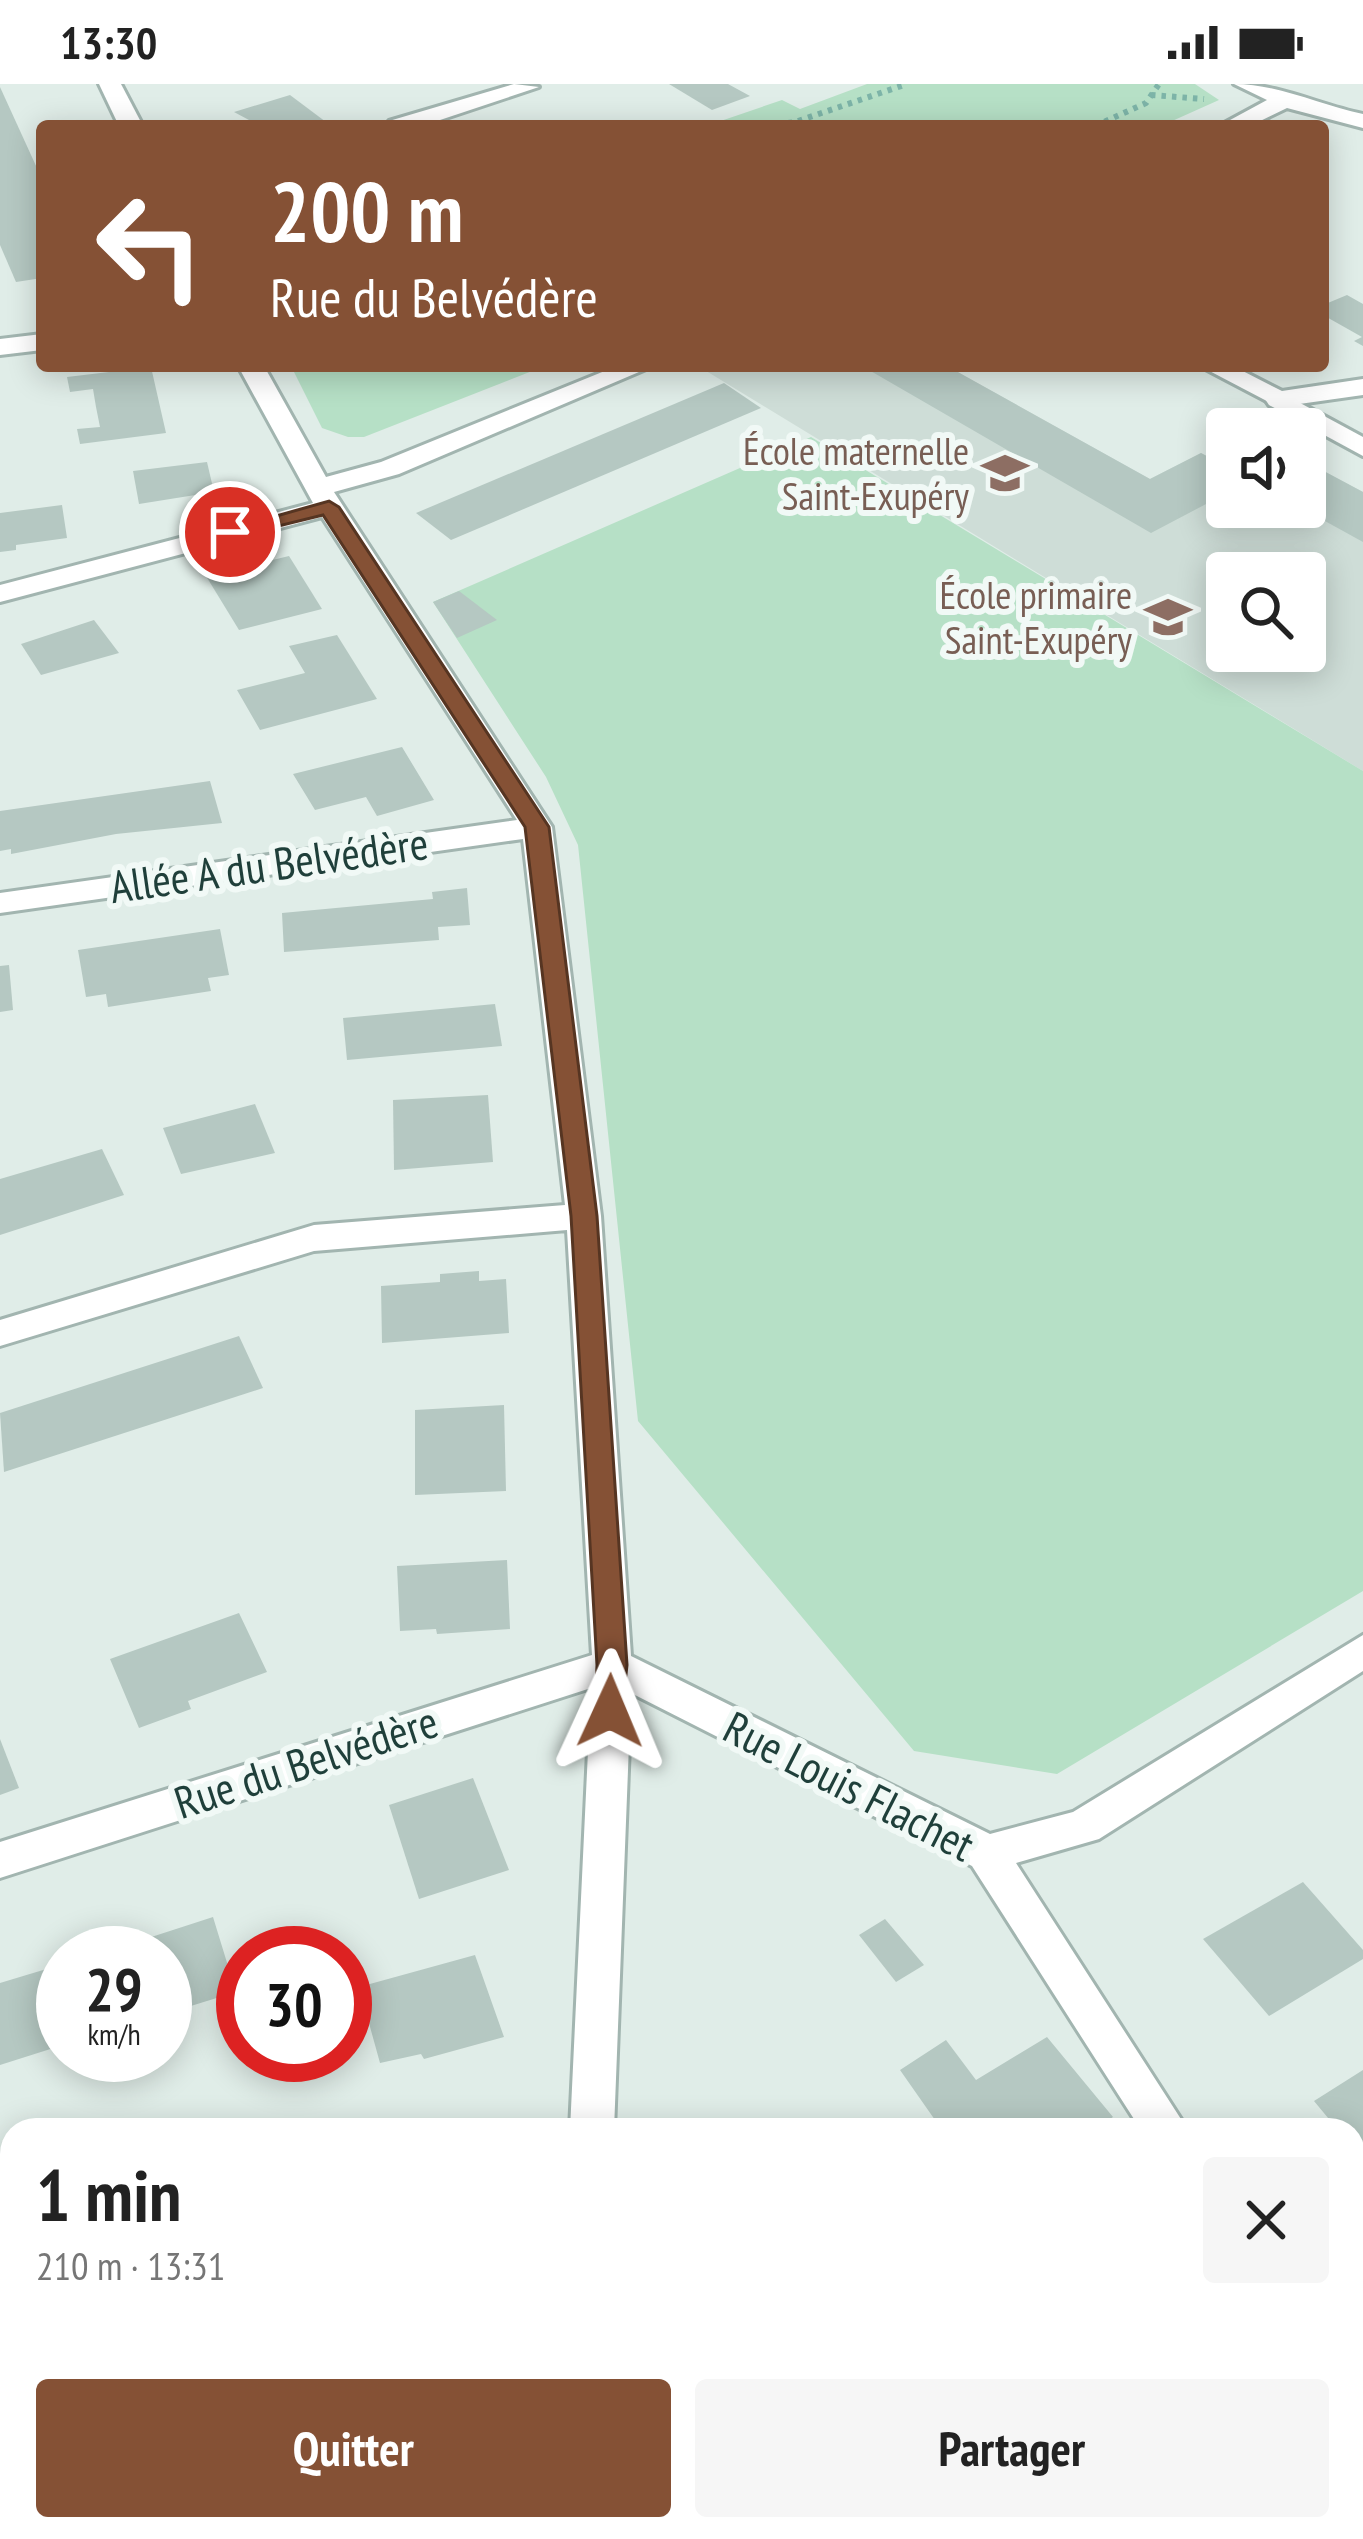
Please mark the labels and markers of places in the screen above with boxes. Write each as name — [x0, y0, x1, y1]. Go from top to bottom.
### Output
place label: École maternelle Saint-Exupéry — [743, 425, 969, 521]
school or university icon: École maternelle Saint-Exupéry — [980, 448, 1030, 498]
pin — [179, 481, 281, 583]
place label: École primaire Saint-Exupéry — [939, 569, 1132, 665]
school or university icon: École primaire Saint-Exupéry — [1143, 592, 1193, 642]

